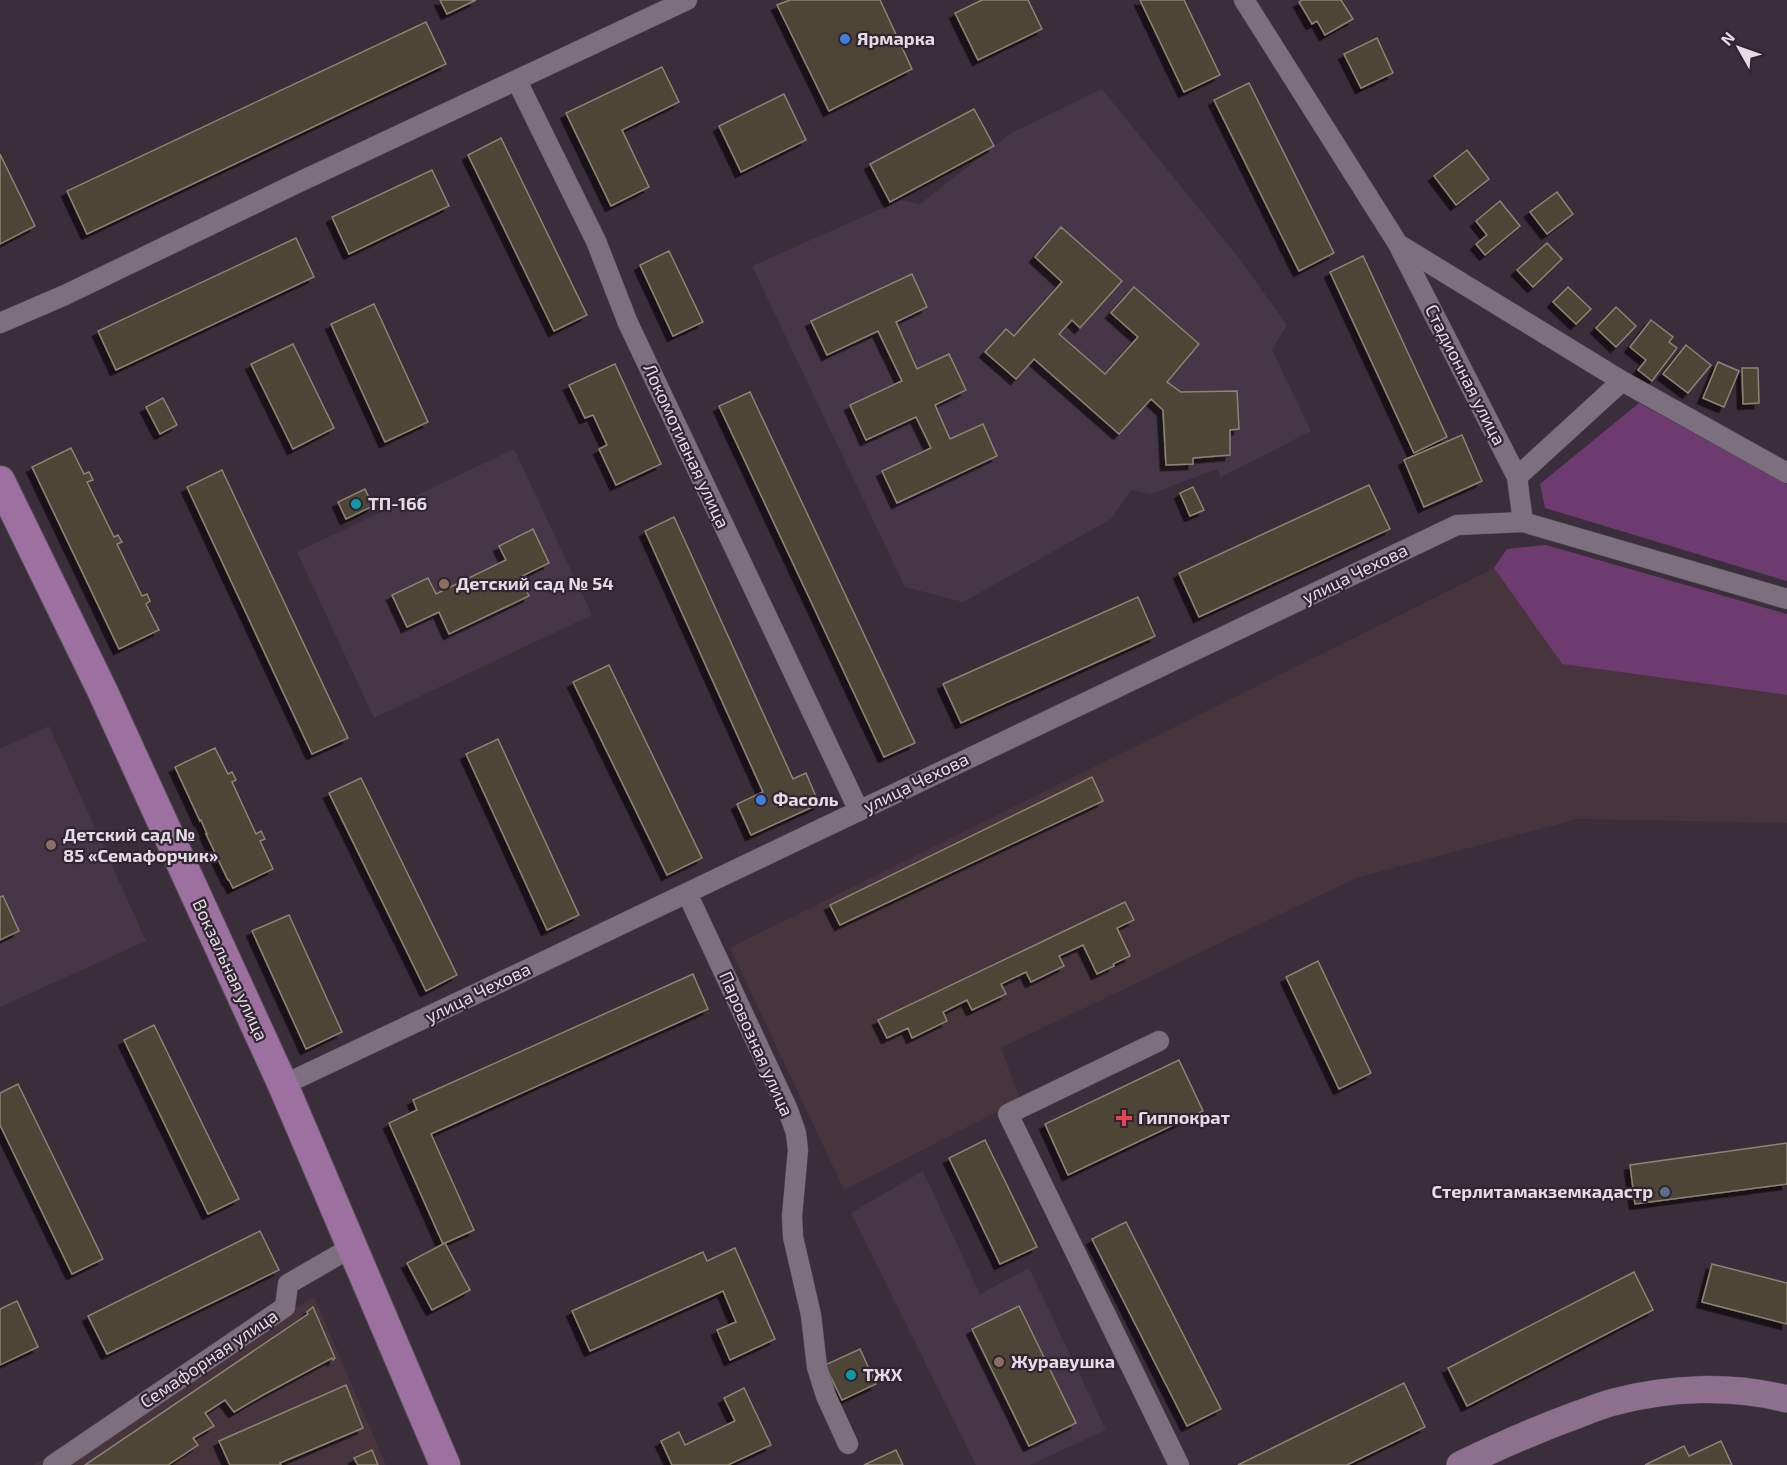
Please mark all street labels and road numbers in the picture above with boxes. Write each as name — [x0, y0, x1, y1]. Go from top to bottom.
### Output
street label: Стадионная улица — [1421, 300, 1511, 449]
street label: Локомотивная улица — [639, 360, 735, 531]
street label: улица Чехова — [1298, 538, 1411, 608]
street label: улица Чехова — [859, 747, 972, 817]
street label: Вокзальная улица — [188, 895, 273, 1044]
street label: улица Чехова — [421, 957, 534, 1027]
street label: Паровозная улица — [715, 968, 799, 1119]
street label: Семафорная улица — [135, 1304, 282, 1412]

